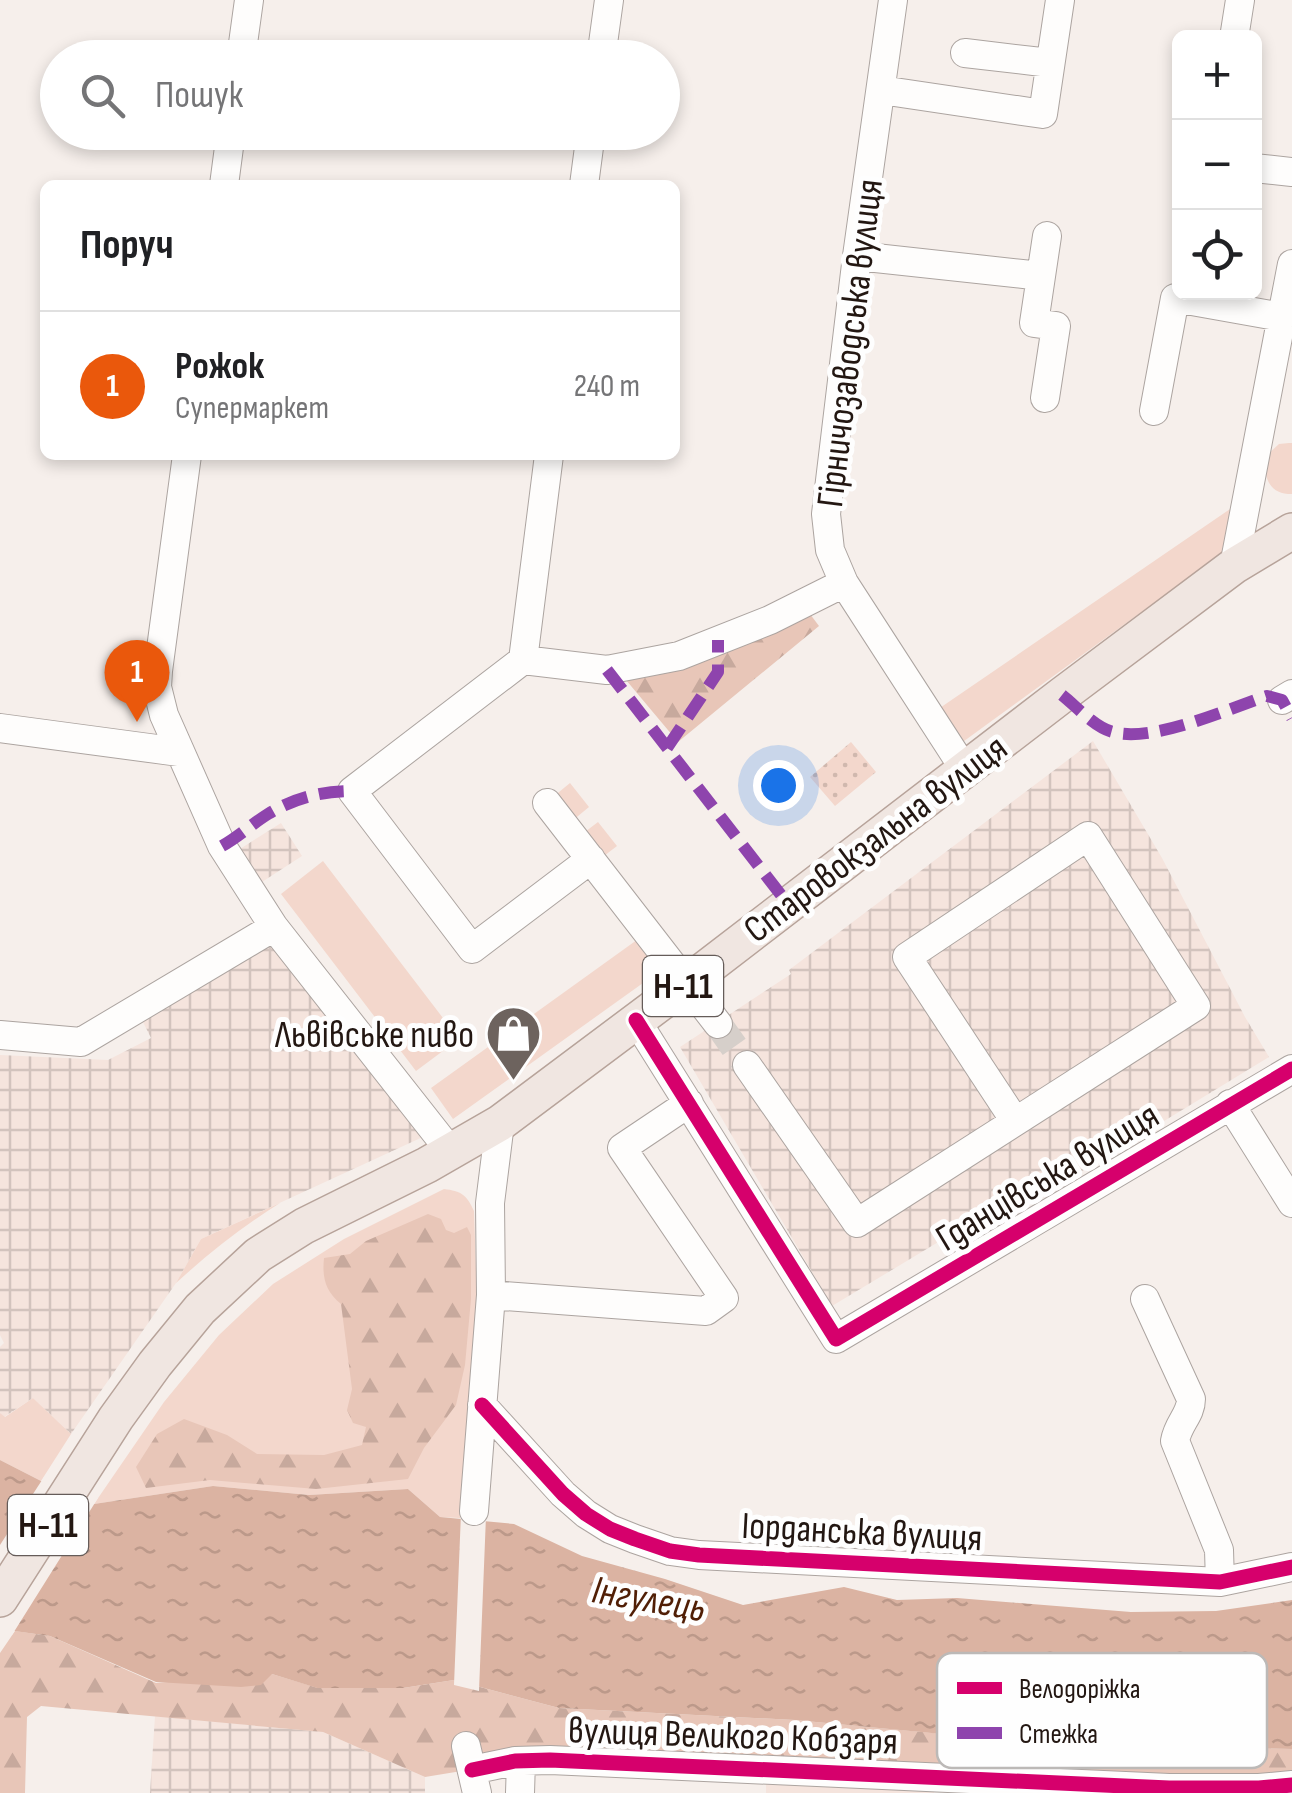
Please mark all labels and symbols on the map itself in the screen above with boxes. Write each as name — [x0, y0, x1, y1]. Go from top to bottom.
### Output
street label: Гірничозаводська вулиця — [808, 177, 893, 510]
pin: 1 — [104, 640, 170, 722]
street label: Старовокзальна вулиця — [735, 726, 1016, 953]
your location — [753, 760, 804, 811]
road number: Н-11 — [643, 956, 723, 1016]
shop icon: Львівське пиво — [483, 1004, 543, 1083]
place label: Львівське пиво — [274, 1013, 474, 1058]
street label: Гданцівська вулиця — [928, 1093, 1167, 1261]
road number: Н-11 — [8, 1495, 88, 1555]
street label: Іорданська вулиця — [741, 1504, 983, 1561]
water label: Інгулець — [588, 1566, 709, 1634]
legend — [937, 1653, 1267, 1768]
text: Велодоріжка — [1019, 1673, 1141, 1706]
street label: вулиця Великого Кобзаря — [567, 1708, 899, 1765]
text: Стежка — [1019, 1718, 1098, 1751]

